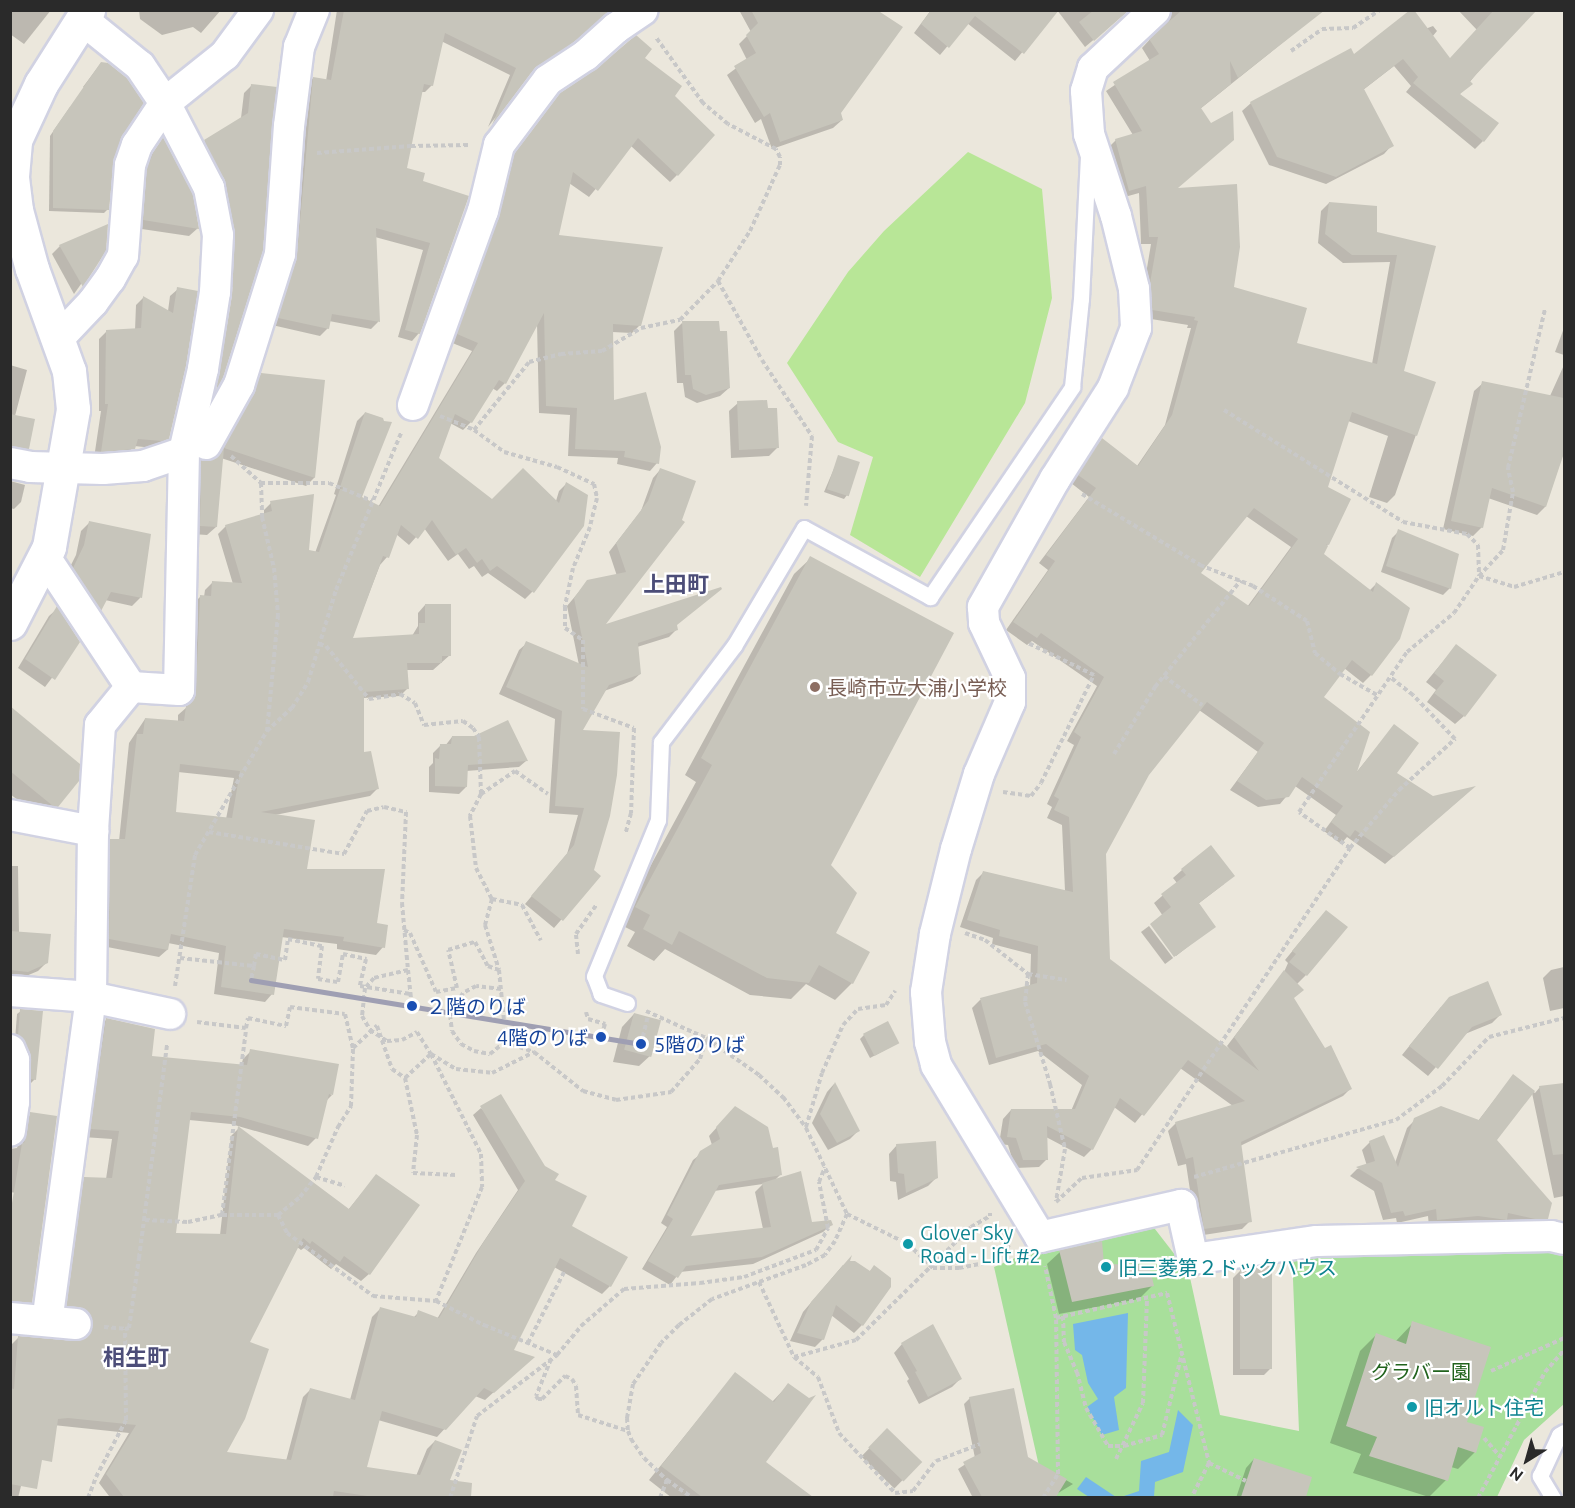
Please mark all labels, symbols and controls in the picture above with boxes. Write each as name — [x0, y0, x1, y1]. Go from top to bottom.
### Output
district label: 上田町 — [643, 571, 709, 597]
place label: 長崎市立大浦小学校 — [827, 675, 1007, 699]
marker: 長崎市立大浦小学校 — [808, 680, 822, 694]
place label: ２階のりば — [426, 994, 526, 1018]
marker: ２階のりば — [403, 997, 421, 1015]
place label: 4階のりば — [497, 1025, 588, 1049]
marker: 4階のりば — [592, 1028, 610, 1046]
place label: 5階のりば — [654, 1032, 745, 1056]
marker: 5階のりば — [632, 1035, 650, 1053]
place label: Glover Sky Road - Lift #2 — [920, 1220, 1041, 1267]
marker: Glover Sky Road - Lift #2 — [901, 1237, 915, 1251]
place label: 旧三菱第２ドックハウス — [1118, 1255, 1338, 1279]
marker: 旧三菱第２ドックハウス — [1099, 1260, 1113, 1274]
district label: 相生町 — [103, 1344, 169, 1370]
park label: グラバー園 — [1371, 1359, 1471, 1383]
place label: 旧オルト住宅 — [1424, 1395, 1544, 1419]
marker: 旧オルト住宅 — [1405, 1400, 1419, 1414]
north arrow — [1497, 1430, 1557, 1490]
text: N — [1506, 1464, 1526, 1485]

